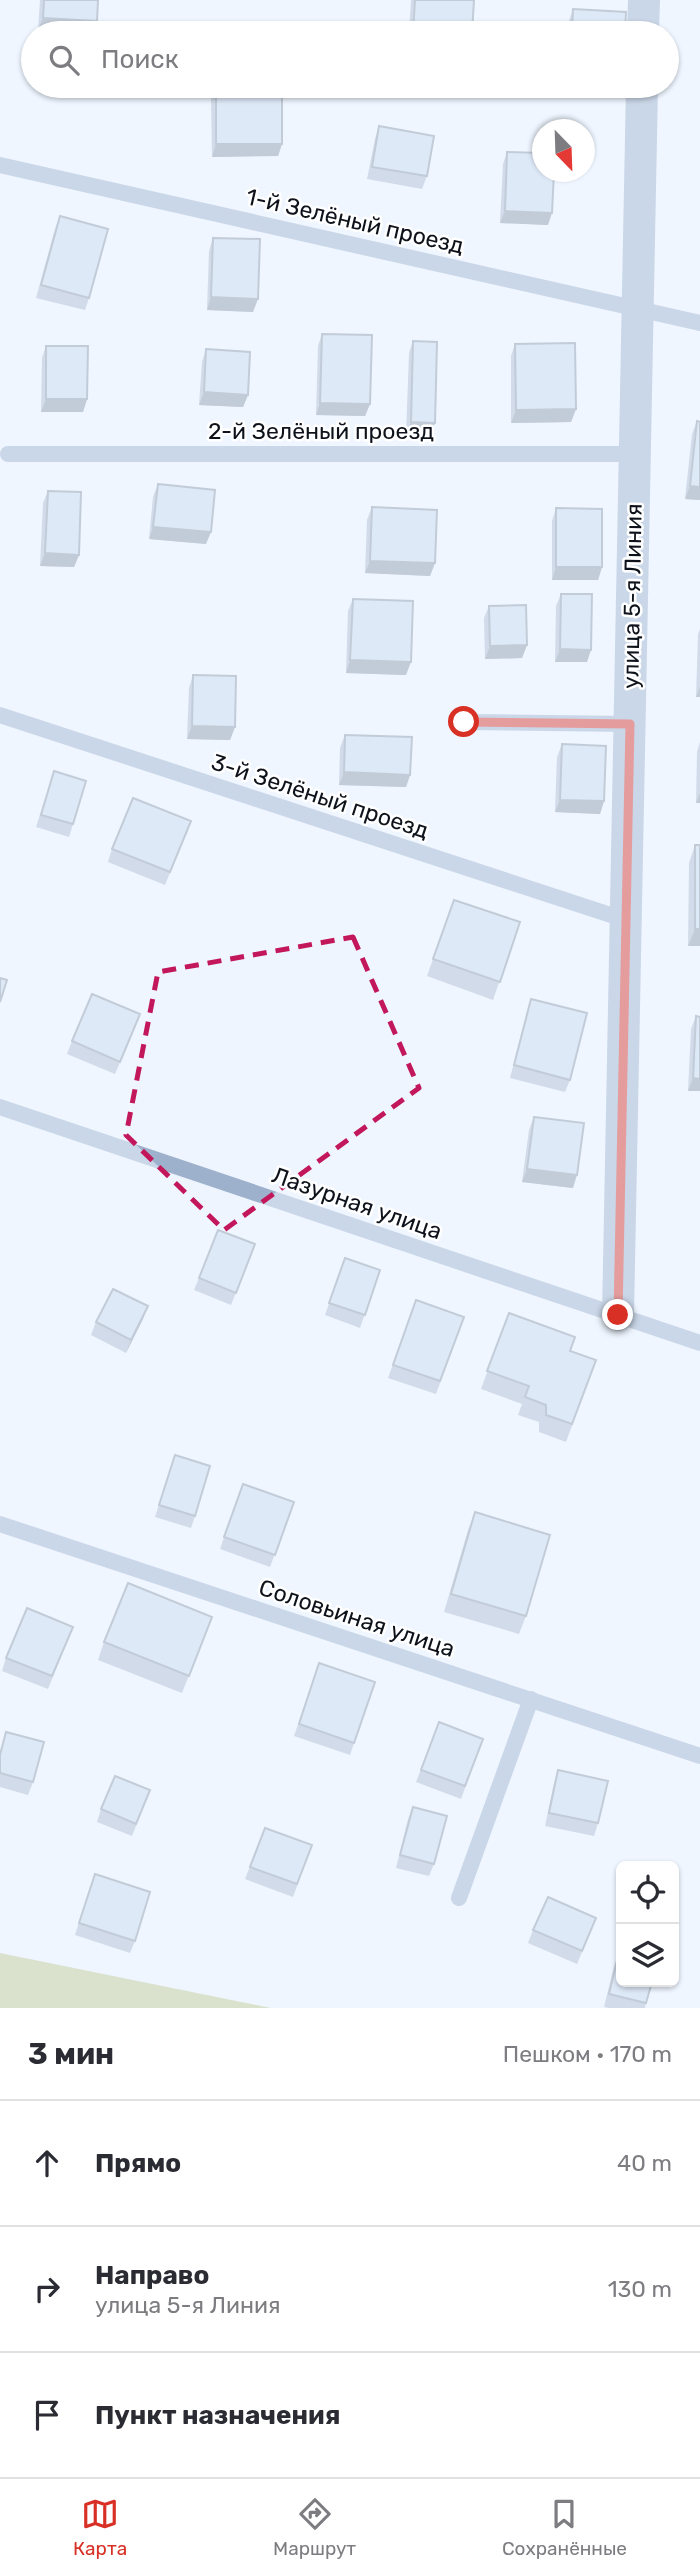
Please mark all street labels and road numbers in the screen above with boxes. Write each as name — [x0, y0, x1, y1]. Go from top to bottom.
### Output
street label: 1-й Зелёный проезд — [243, 182, 467, 260]
street label: 2-й Зелёный проезд — [208, 417, 434, 445]
street label: улица 5-я Линия — [616, 503, 648, 689]
street label: 3-й Зелёный проезд — [208, 748, 432, 844]
street label: Лазурная улица — [268, 1161, 446, 1245]
street label: Соловьиная улица — [256, 1573, 458, 1663]

